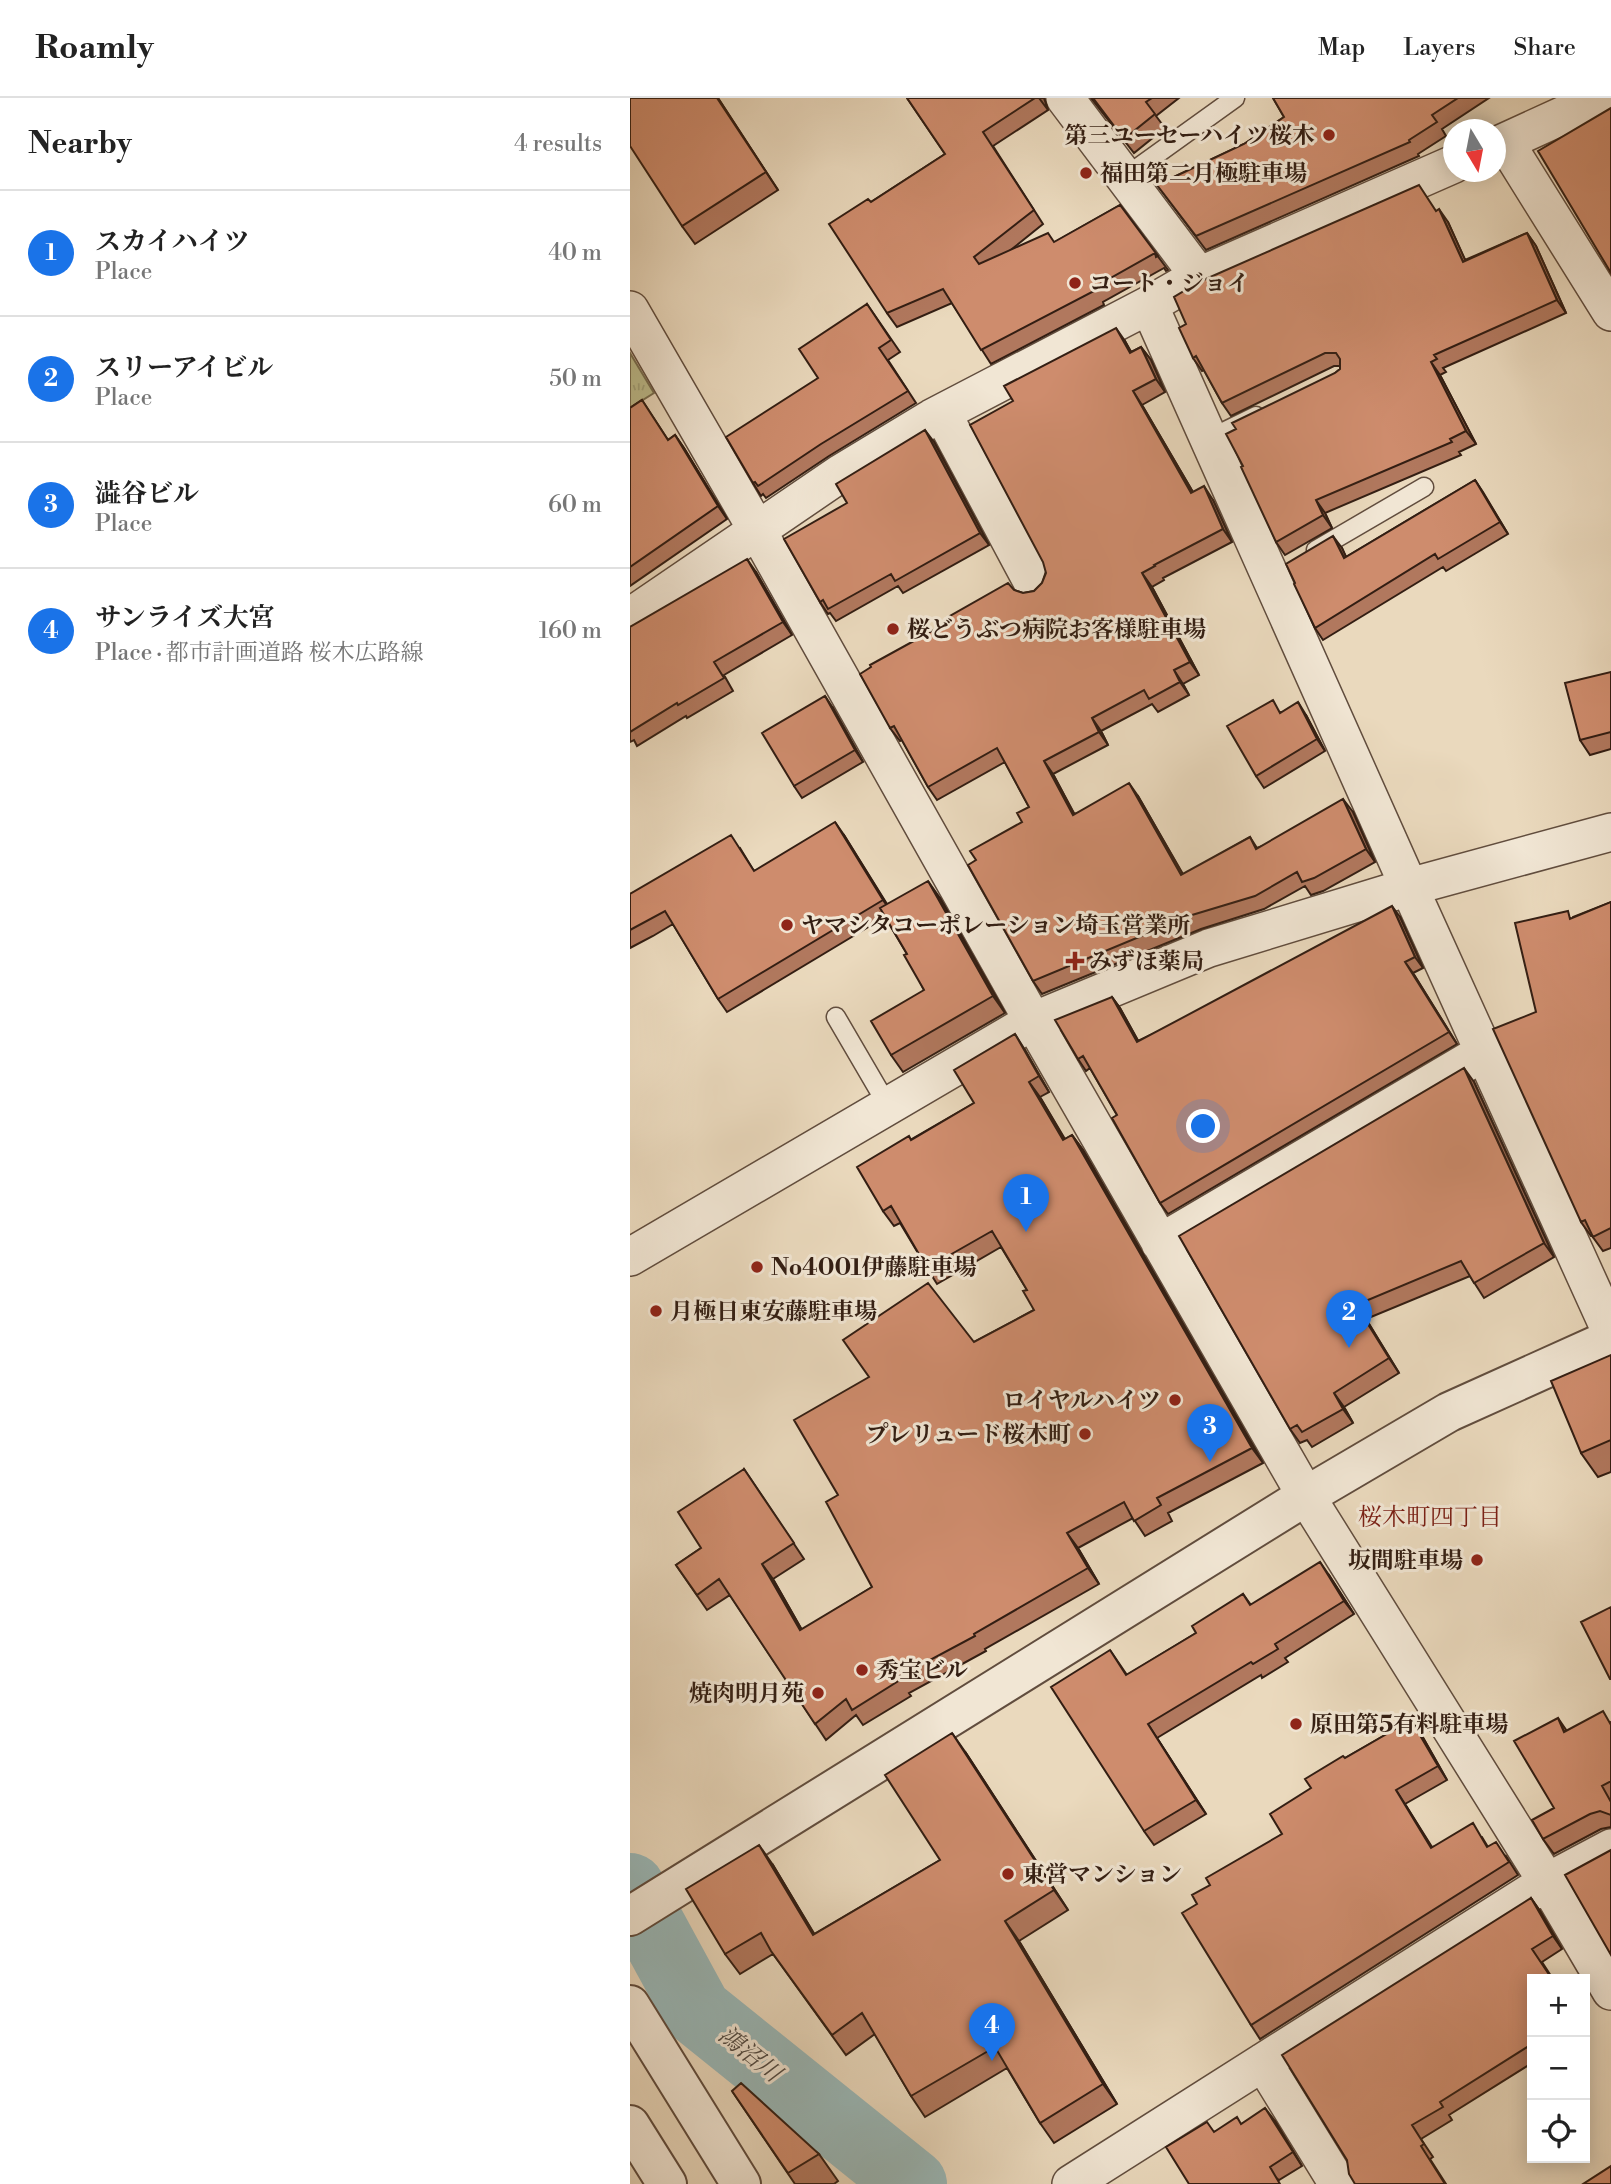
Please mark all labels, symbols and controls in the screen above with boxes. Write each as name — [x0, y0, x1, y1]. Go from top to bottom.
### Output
text: Roamly — [35, 28, 154, 69]
text: Map — [1318, 33, 1365, 63]
text: Layers — [1403, 33, 1475, 63]
text: Share — [1513, 33, 1576, 63]
north arrow — [1443, 119, 1506, 182]
place label: 第三ユーセーハイツ桜木 — [1065, 122, 1315, 150]
text: Nearby — [28, 125, 132, 163]
marker: 第三ユーセーハイツ桜木 — [1321, 127, 1337, 143]
text: 4 results — [514, 130, 602, 158]
place label: 福田第二月極駐車場 — [1100, 160, 1307, 188]
marker: 福田第二月極駐車場 — [1078, 165, 1094, 181]
text: スカイハイツ — [95, 226, 250, 258]
text: 1 — [45, 239, 57, 267]
text: 40 m — [548, 239, 602, 267]
text: Place — [95, 258, 152, 286]
place label: コート・ジョイ — [1089, 270, 1250, 298]
marker: コート・ジョイ — [1067, 275, 1083, 291]
text: スリーアイビル — [95, 352, 273, 384]
text: 2 — [44, 365, 58, 393]
text: 50 m — [549, 365, 602, 393]
text: Place — [95, 384, 152, 412]
text: 澁谷ビル — [95, 478, 199, 510]
text: 3 — [44, 491, 58, 519]
text: 60 m — [548, 491, 602, 519]
text: Place — [95, 510, 152, 538]
text: サンライズ大宮 — [95, 602, 275, 634]
place label: 桜どうぶつ病院お客様駐車場 — [907, 616, 1206, 644]
text: 4 — [43, 617, 59, 645]
text: 160 m — [539, 617, 602, 645]
marker: 桜どうぶつ病院お客様駐車場 — [885, 621, 901, 637]
text: Place · 都市計画道路 桜木広路線 — [95, 639, 423, 667]
place label: ヤマシタコーポレーション埼玉営業所 — [801, 912, 1190, 940]
marker: ヤマシタコーポレーション埼玉営業所 — [779, 917, 795, 933]
place label: みずほ薬局 — [1089, 948, 1204, 976]
marker: みずほ薬局 — [1067, 953, 1083, 969]
your location — [1186, 1109, 1220, 1143]
pin: 1 — [1003, 1174, 1049, 1232]
place label: No4001伊藤駐車場 — [771, 1254, 976, 1282]
marker: No4001伊藤駐車場 — [749, 1259, 765, 1275]
pin: 2 — [1326, 1290, 1372, 1348]
place label: 月極日東安藤駐車場 — [670, 1298, 877, 1326]
marker: 月極日東安藤駐車場 — [648, 1303, 664, 1319]
place label: ロイヤルハイツ — [1003, 1387, 1161, 1415]
marker: ロイヤルハイツ — [1167, 1392, 1183, 1408]
pin: 3 — [1187, 1404, 1233, 1462]
place label: プレリュード桜木町 — [866, 1421, 1071, 1449]
marker: プレリュード桜木町 — [1077, 1426, 1093, 1442]
district label: 桜木町四丁目 — [1358, 1503, 1502, 1533]
place label: 坂間駐車場 — [1348, 1547, 1463, 1575]
marker: 坂間駐車場 — [1469, 1552, 1485, 1568]
place label: 秀宝ビル — [876, 1657, 968, 1685]
marker: 秀宝ビル — [854, 1662, 870, 1678]
place label: 焼肉明月苑 — [689, 1680, 804, 1708]
marker: 焼肉明月苑 — [810, 1685, 826, 1701]
place label: 原田第5有料駐車場 — [1310, 1711, 1508, 1739]
marker: 原田第5有料駐車場 — [1288, 1716, 1304, 1732]
place label: 東営マンション — [1022, 1861, 1182, 1889]
marker: 東営マンション — [1000, 1866, 1016, 1882]
map controls — [1527, 1974, 1590, 2163]
button: + — [1527, 1974, 1590, 2037]
pin: 4 — [969, 2003, 1015, 2061]
water label: 鴻沼川 — [712, 2020, 789, 2091]
button: − — [1527, 2037, 1590, 2100]
button: locate — [1527, 2100, 1590, 2163]

